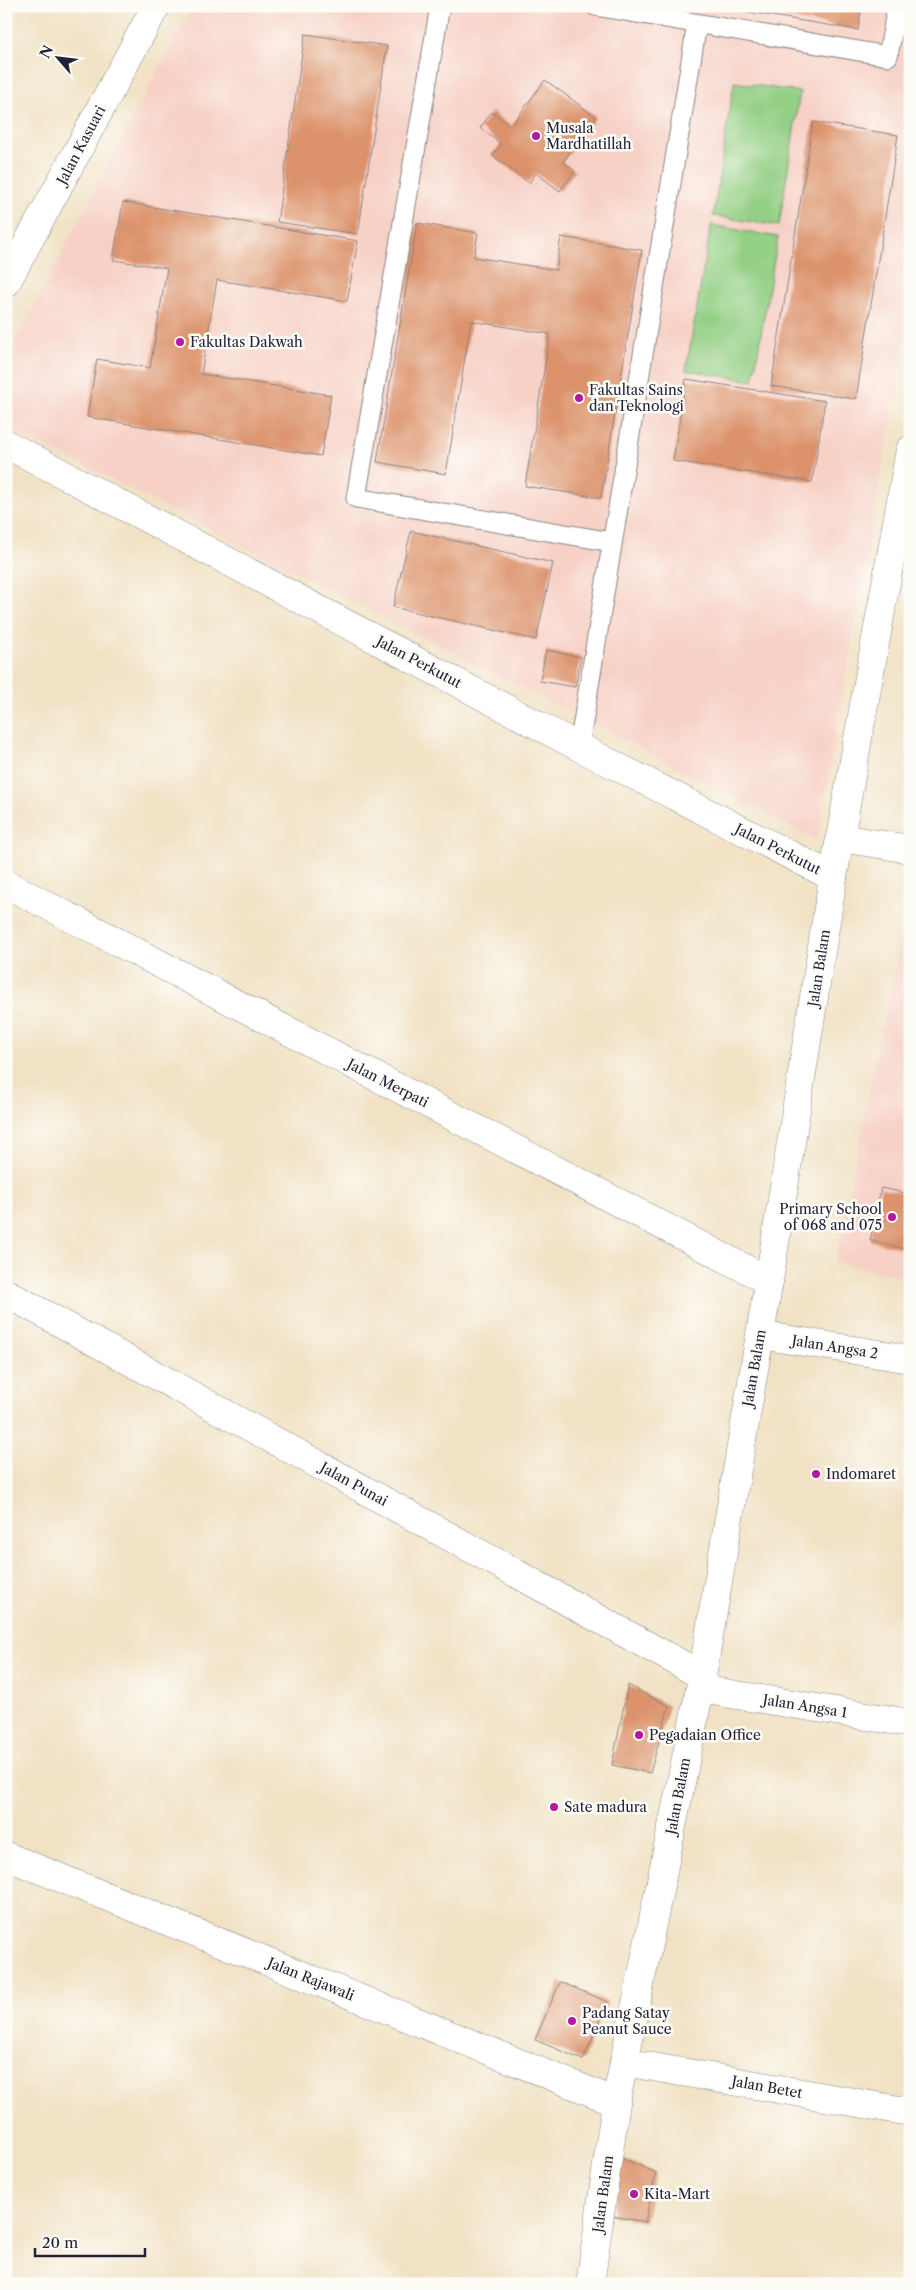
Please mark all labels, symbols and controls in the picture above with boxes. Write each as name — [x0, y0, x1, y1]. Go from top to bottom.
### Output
north arrow — [32, 32, 82, 82]
text: N — [36, 42, 57, 61]
street label: Jalan Kasuari — [52, 102, 109, 189]
place label: Musala Mardhatillah — [546, 119, 632, 153]
marker: Musala Mardhatillah — [530, 130, 542, 142]
place label: Fakultas Dakwah — [190, 333, 303, 351]
marker: Fakultas Dakwah — [174, 336, 186, 348]
place label: Fakultas Sains dan Teknologi — [589, 381, 684, 415]
marker: Fakultas Sains dan Teknologi — [573, 392, 585, 404]
street label: Jalan Perkutut — [371, 631, 465, 692]
street label: Jalan Perkutut — [730, 819, 824, 878]
street label: Jalan Balam — [804, 928, 834, 1010]
street label: Jalan Merpati — [342, 1054, 432, 1111]
place label: Primary School of 068 and 075 — [779, 1200, 882, 1234]
marker: Primary School of 068 and 075 — [886, 1211, 898, 1223]
street label: Jalan Balam — [738, 1328, 770, 1410]
street label: Jalan Angsa 2 — [789, 1331, 879, 1363]
street label: Jalan Punai — [315, 1457, 391, 1510]
place label: Indomaret — [826, 1465, 896, 1483]
marker: Indomaret — [810, 1468, 822, 1480]
street label: Jalan Angsa 1 — [760, 1690, 849, 1722]
place label: Pegadaian Office — [649, 1726, 761, 1744]
marker: Pegadaian Office — [633, 1729, 645, 1741]
street label: Jalan Balam — [661, 1756, 694, 1838]
place label: Sate madura — [564, 1798, 648, 1816]
marker: Sate madura — [548, 1801, 560, 1813]
street label: Jalan Rajawali — [263, 1953, 357, 2005]
place label: Padang Satay Peanut Sauce — [582, 2004, 672, 2038]
marker: Padang Satay Peanut Sauce — [566, 2015, 578, 2027]
street label: Jalan Betet — [728, 2072, 804, 2102]
street label: Jalan Balam — [588, 2154, 617, 2236]
place label: Kita-Mart — [644, 2185, 710, 2203]
marker: Kita-Mart — [628, 2188, 640, 2200]
scale bar — [35, 2225, 145, 2257]
text: 20 m — [42, 2233, 78, 2252]

